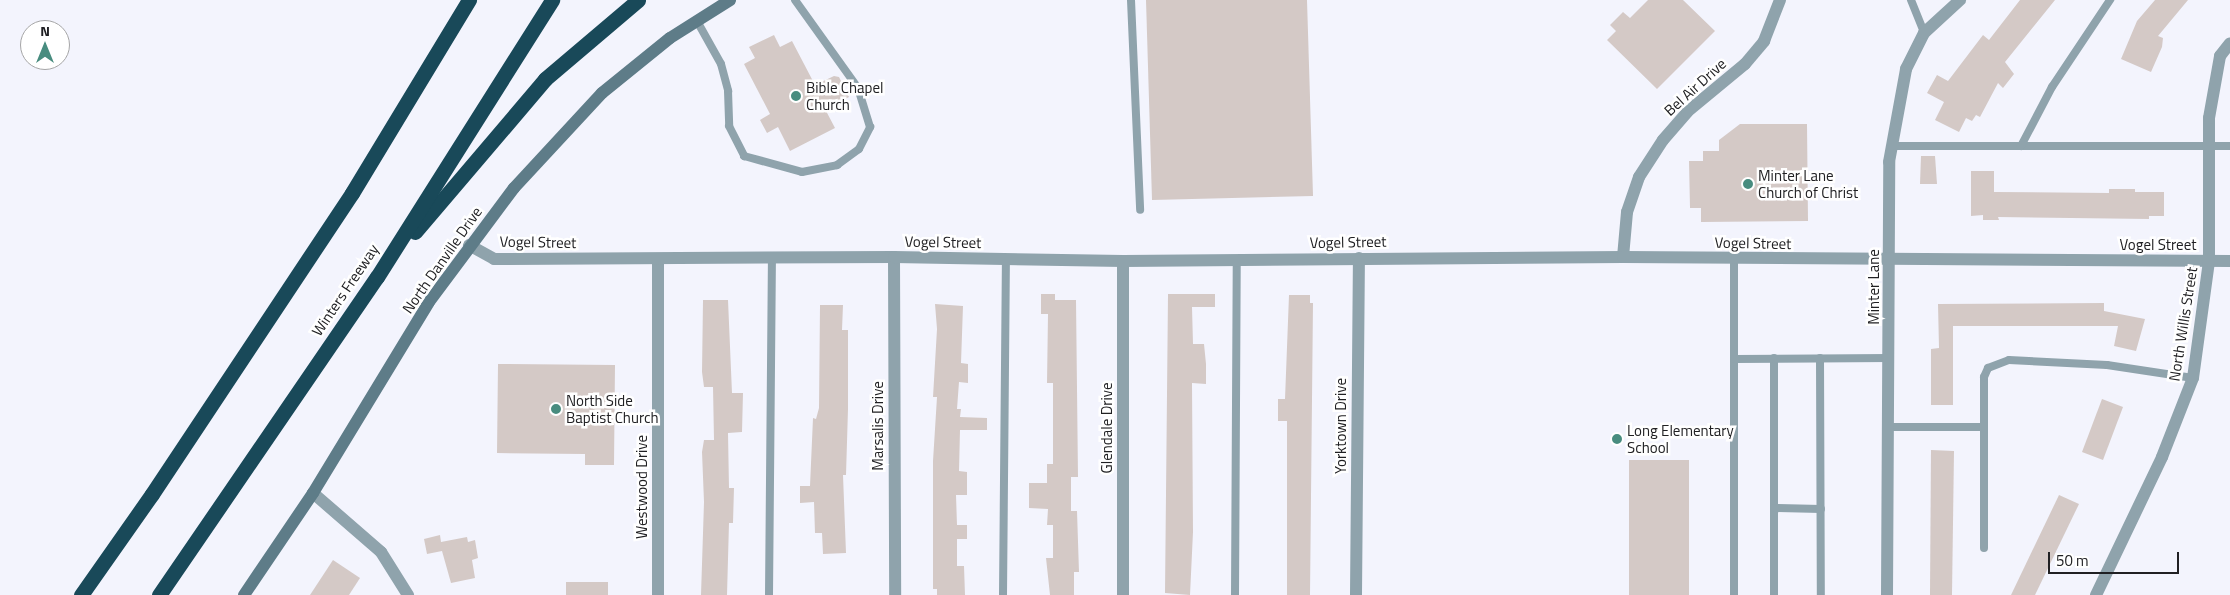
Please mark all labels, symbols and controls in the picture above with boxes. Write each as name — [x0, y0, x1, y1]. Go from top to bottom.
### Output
north arrow — [20, 20, 70, 70]
text: N — [40, 20, 50, 41]
street label: Bel Air Drive — [1660, 55, 1730, 119]
place label: Bible Chapel Church — [806, 78, 883, 113]
marker: Bible Chapel Church — [790, 90, 802, 102]
place label: Minter Lane Church of Christ — [1758, 166, 1858, 201]
marker: Minter Lane Church of Christ — [1742, 178, 1754, 190]
street label: North Danville Drive — [398, 203, 486, 317]
street label: Vogel Street — [499, 232, 577, 252]
street label: Vogel Street — [904, 232, 982, 252]
street label: Vogel Street — [1309, 232, 1387, 252]
street label: Vogel Street — [1714, 233, 1792, 253]
street label: Vogel Street — [2120, 236, 2196, 254]
street label: Winters Freeway — [308, 241, 382, 339]
street label: Minter Lane — [1865, 249, 1883, 325]
street label: North Willis Street — [2165, 266, 2201, 382]
street label: Yorktown Drive — [1332, 378, 1350, 474]
street label: Marsalis Drive — [869, 381, 887, 471]
street label: Glendale Drive — [1098, 383, 1116, 473]
place label: North Side Baptist Church — [566, 391, 659, 426]
marker: North Side Baptist Church — [550, 403, 562, 415]
place label: Long Elementary School — [1627, 421, 1734, 456]
marker: Long Elementary School — [1611, 433, 1623, 445]
street label: Westwood Drive — [633, 435, 651, 539]
scale bar — [2050, 542, 2181, 574]
text: 50 m — [2056, 549, 2089, 572]

